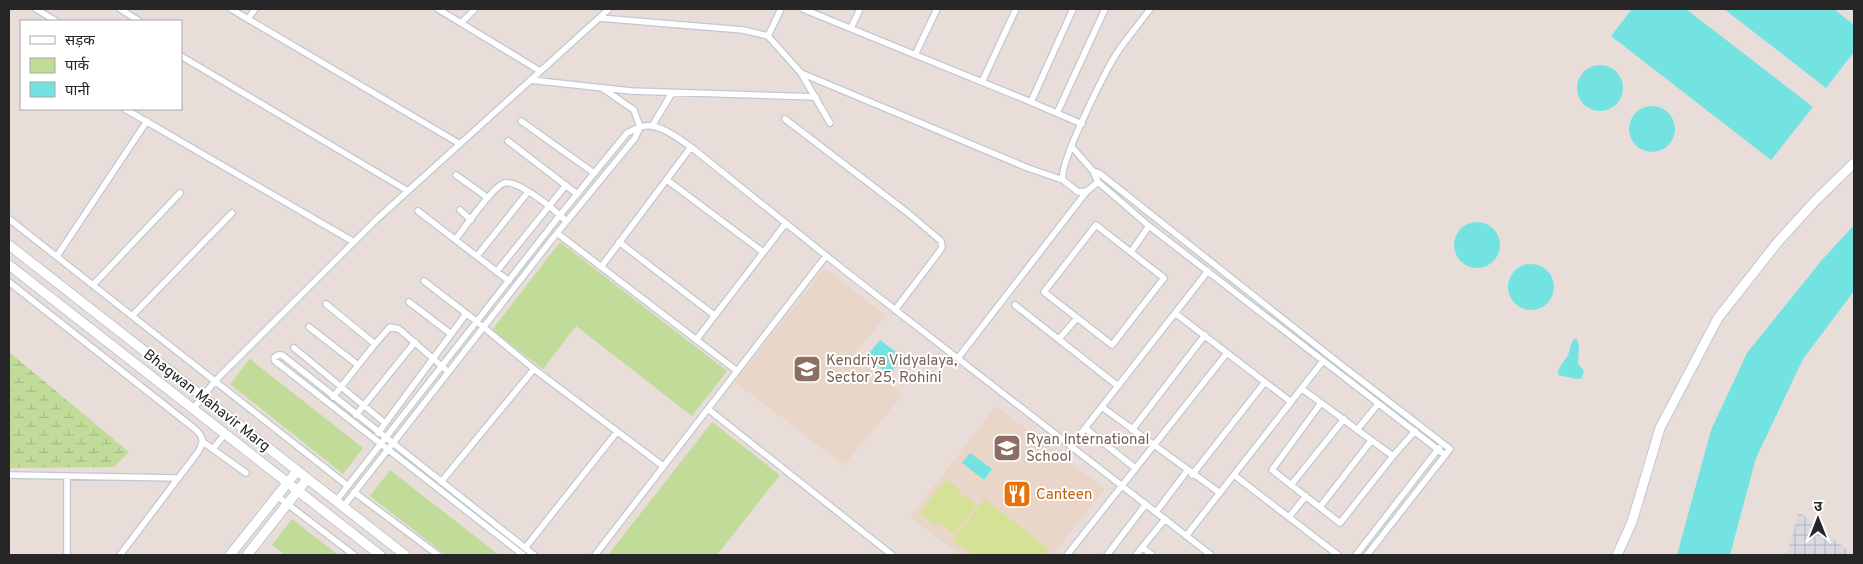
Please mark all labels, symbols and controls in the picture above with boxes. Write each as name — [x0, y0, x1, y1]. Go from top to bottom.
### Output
legend — [20, 20, 182, 110]
text: सड़क — [65, 32, 95, 51]
text: पार्क — [65, 56, 89, 76]
text: पानी — [65, 82, 91, 101]
street label: Bhagwan Mahavir Marg — [139, 346, 273, 457]
place label: Kendriya Vidyalaya, Sector 25, Rohini — [826, 352, 957, 388]
school or university icon: Kendriya Vidyalaya, Sector 25, Rohini — [792, 354, 822, 384]
place label: Ryan International School — [1026, 431, 1149, 467]
school or university icon: Ryan International School — [992, 433, 1022, 463]
restaurant icon: Canteen — [1002, 479, 1032, 509]
place label: Canteen — [1036, 486, 1093, 505]
north arrow — [1793, 494, 1843, 544]
text: उ — [1814, 499, 1823, 516]

